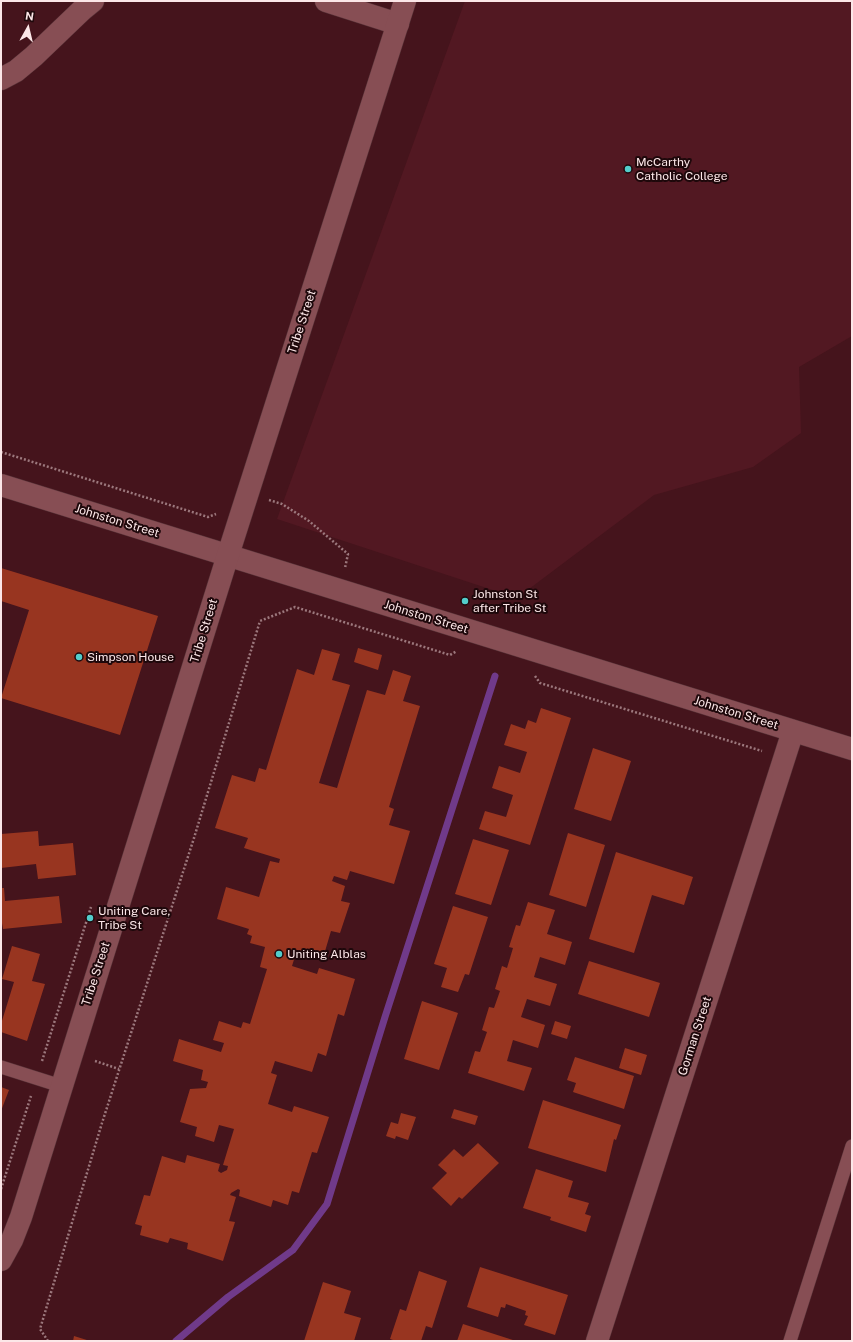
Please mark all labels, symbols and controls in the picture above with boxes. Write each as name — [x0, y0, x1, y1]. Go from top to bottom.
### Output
north arrow — [8, 8, 48, 48]
text: N — [25, 10, 35, 23]
place label: McCarthy Catholic College — [636, 155, 728, 183]
marker: McCarthy Catholic College — [623, 164, 633, 174]
street label: Tribe Street — [285, 288, 319, 356]
street label: Johnston Street — [73, 501, 161, 541]
place label: Johnston St after Tribe St — [473, 587, 547, 615]
marker: Johnston St after Tribe St — [460, 596, 470, 606]
street label: Tribe Street — [187, 597, 221, 665]
street label: Johnston Street — [382, 597, 470, 637]
place label: Simpson House — [87, 650, 174, 664]
marker: Simpson House — [74, 652, 84, 662]
street label: Johnston Street — [692, 693, 780, 733]
place label: Uniting Care, Tribe St — [98, 904, 170, 932]
marker: Uniting Care, Tribe St — [85, 913, 95, 923]
street label: Tribe Street — [79, 940, 113, 1008]
place label: Uniting Alblas — [287, 947, 366, 961]
marker: Uniting Alblas — [274, 949, 284, 959]
street label: Gorman Street — [675, 995, 715, 1077]

